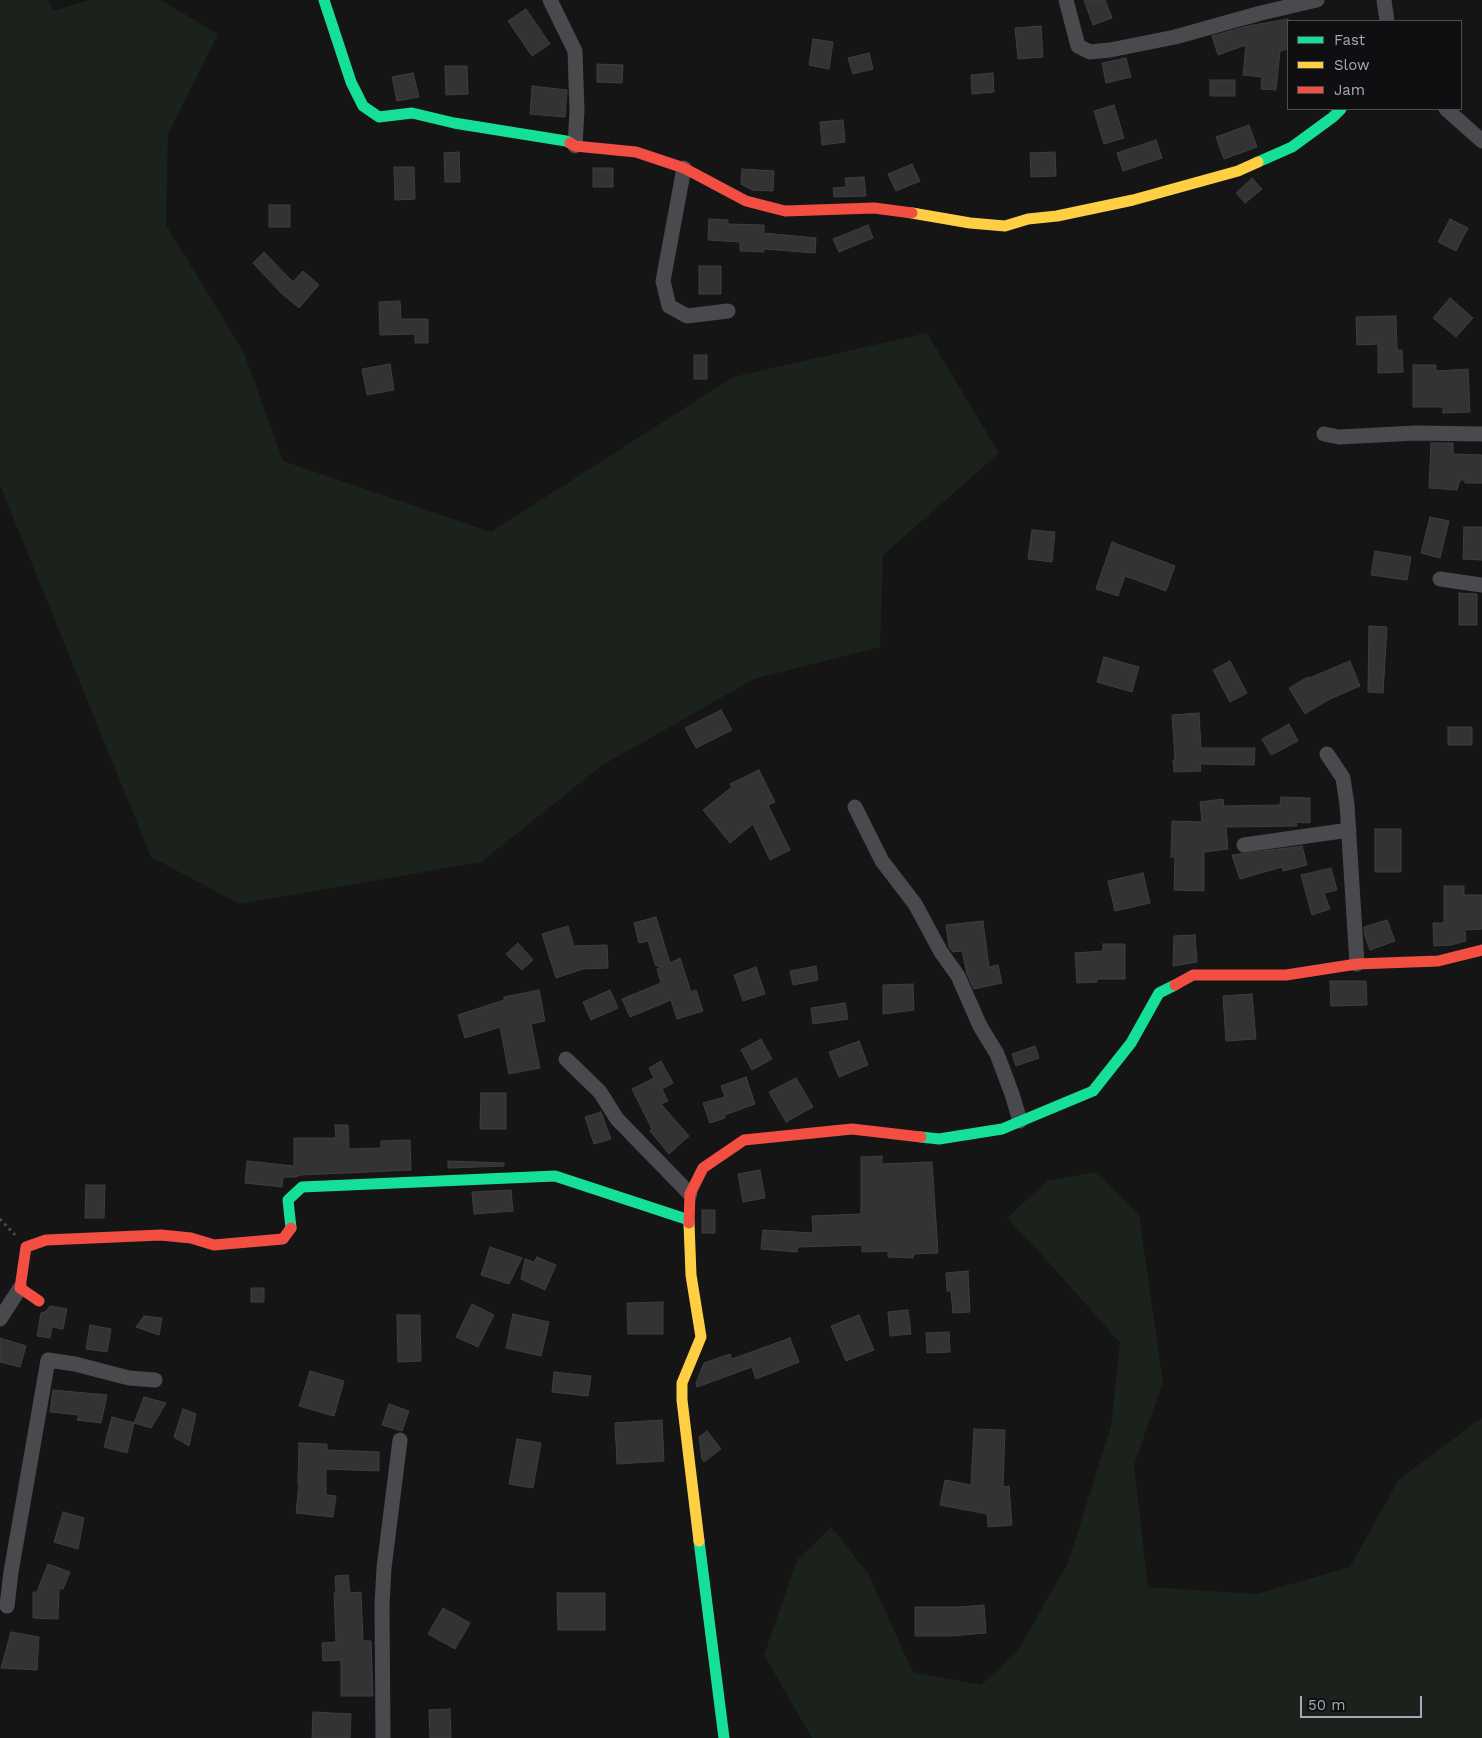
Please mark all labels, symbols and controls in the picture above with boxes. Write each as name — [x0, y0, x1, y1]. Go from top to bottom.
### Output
legend — [1287, 20, 1462, 110]
text: Fast — [1334, 31, 1365, 49]
text: Slow — [1334, 56, 1370, 74]
text: Jam — [1334, 81, 1365, 99]
scale bar — [1302, 1686, 1424, 1718]
text: 50 m — [1308, 1696, 1345, 1714]

